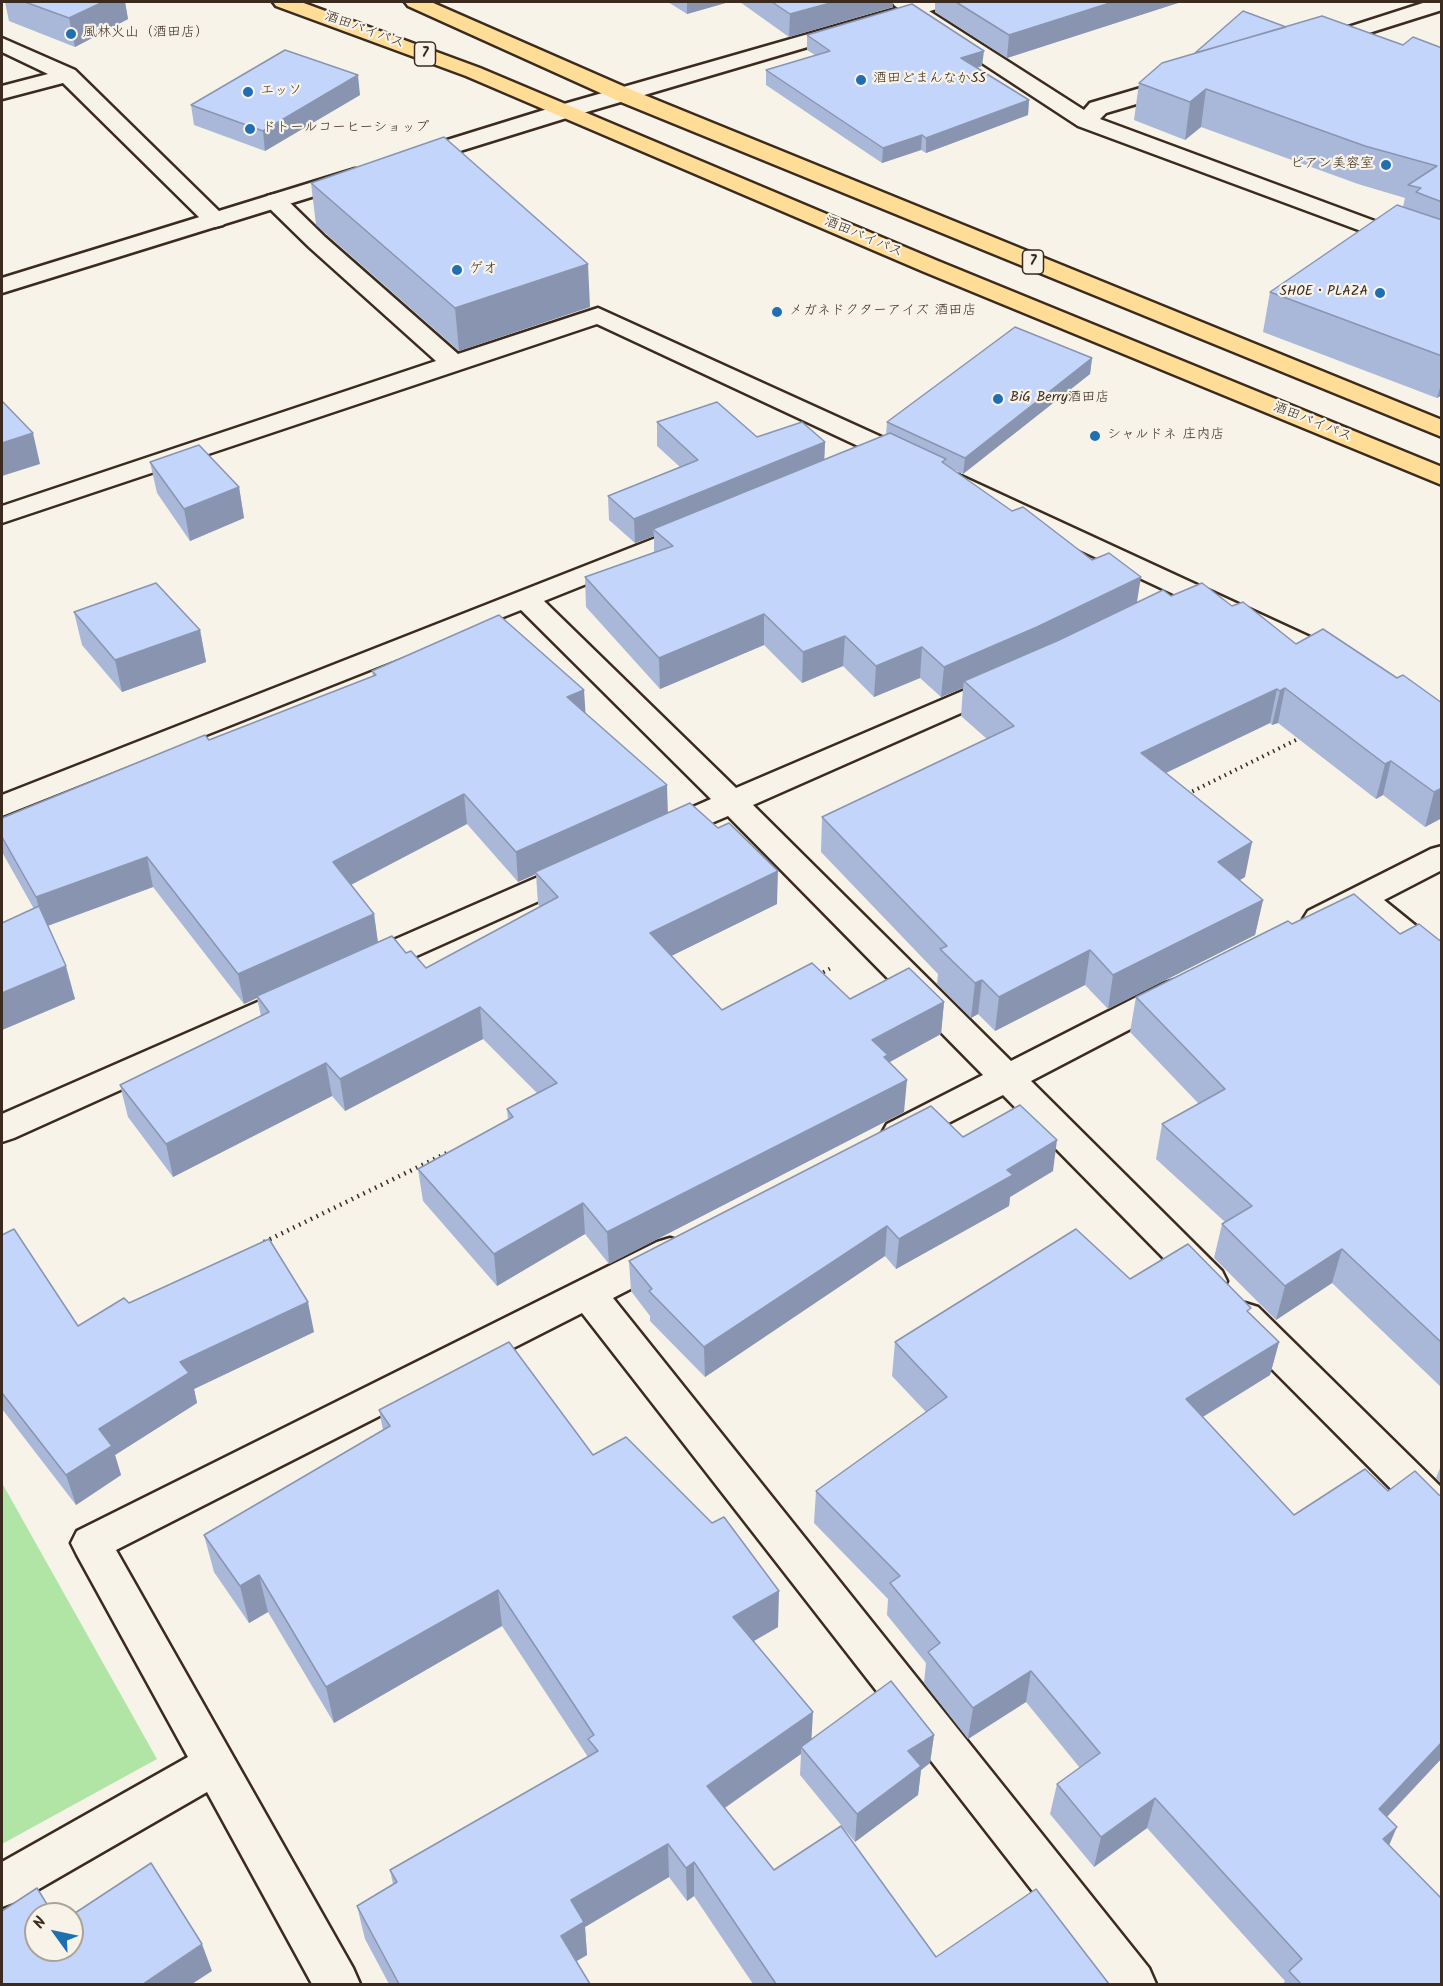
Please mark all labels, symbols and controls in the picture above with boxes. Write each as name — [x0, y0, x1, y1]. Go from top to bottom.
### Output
street label: 酒田バイパス — [322, 9, 406, 53]
place label: 風林火山（酒田店） — [83, 26, 209, 42]
marker: 風林火山（酒田店） — [64, 27, 78, 41]
road number: 7 — [414, 42, 436, 66]
place label: 酒田どまんなかSS — [873, 72, 986, 88]
marker: 酒田どまんなかSS — [854, 73, 868, 87]
place label: エッソ — [260, 84, 302, 100]
marker: エッソ — [241, 85, 255, 99]
place label: ドトールコーヒーショップ — [262, 121, 429, 137]
marker: ドトールコーヒーショップ — [243, 122, 257, 136]
place label: ピアン美容室 — [1290, 157, 1374, 173]
marker: ピアン美容室 — [1379, 158, 1393, 172]
street label: 酒田バイパス — [821, 214, 905, 262]
road number: 7 — [1022, 250, 1044, 274]
place label: ゲオ — [469, 262, 497, 278]
marker: ゲオ — [450, 263, 464, 277]
place label: SHOE・PLAZA — [1279, 285, 1368, 301]
marker: SHOE・PLAZA — [1373, 286, 1387, 300]
place label: メガネドクターアイズ 酒田店 — [789, 304, 977, 320]
marker: メガネドクターアイズ 酒田店 — [770, 305, 784, 319]
place label: BiG Berry酒田店 — [1010, 391, 1109, 407]
marker: BiG Berry酒田店 — [991, 392, 1005, 406]
street label: 酒田バイパス — [1270, 399, 1354, 447]
place label: シャルドネ 庄内店 — [1107, 428, 1225, 444]
marker: シャルドネ 庄内店 — [1088, 429, 1102, 443]
north arrow — [24, 1902, 84, 1962]
text: N — [27, 1912, 53, 1934]

